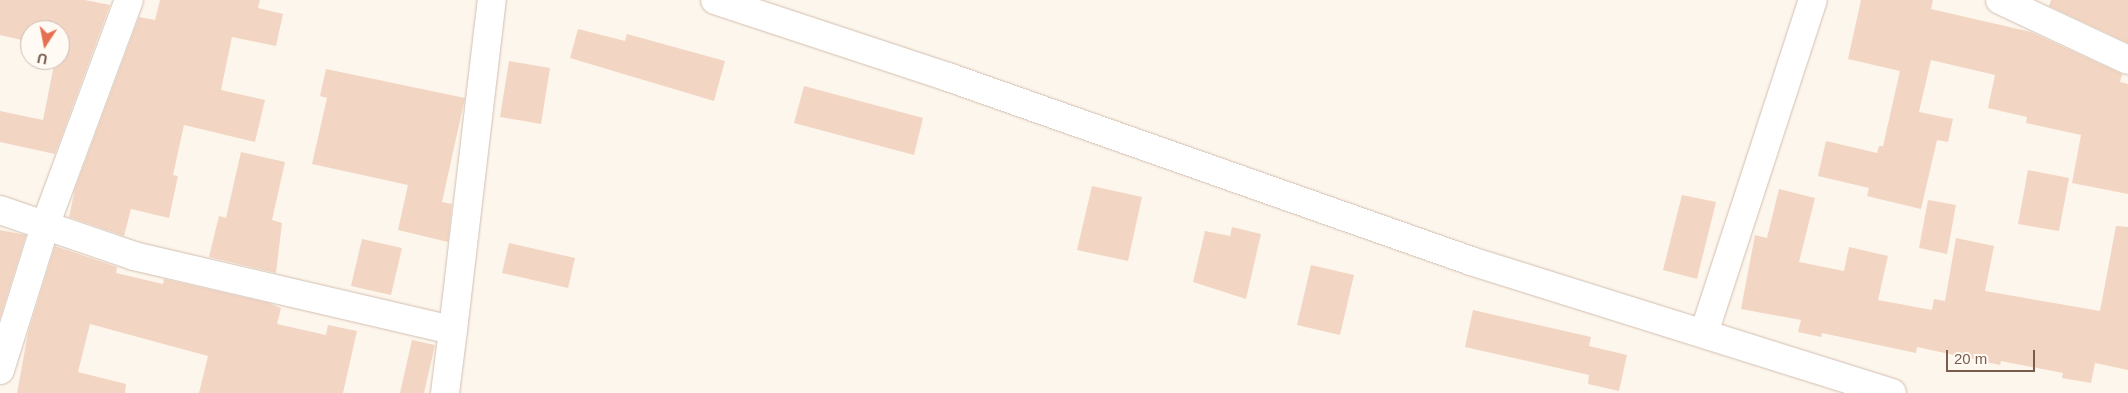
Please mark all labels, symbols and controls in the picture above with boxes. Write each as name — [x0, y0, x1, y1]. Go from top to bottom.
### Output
north arrow — [20, 20, 70, 70]
text: U — [36, 50, 49, 68]
scale bar — [1948, 340, 2037, 372]
text: 20 m — [1954, 350, 1987, 367]

